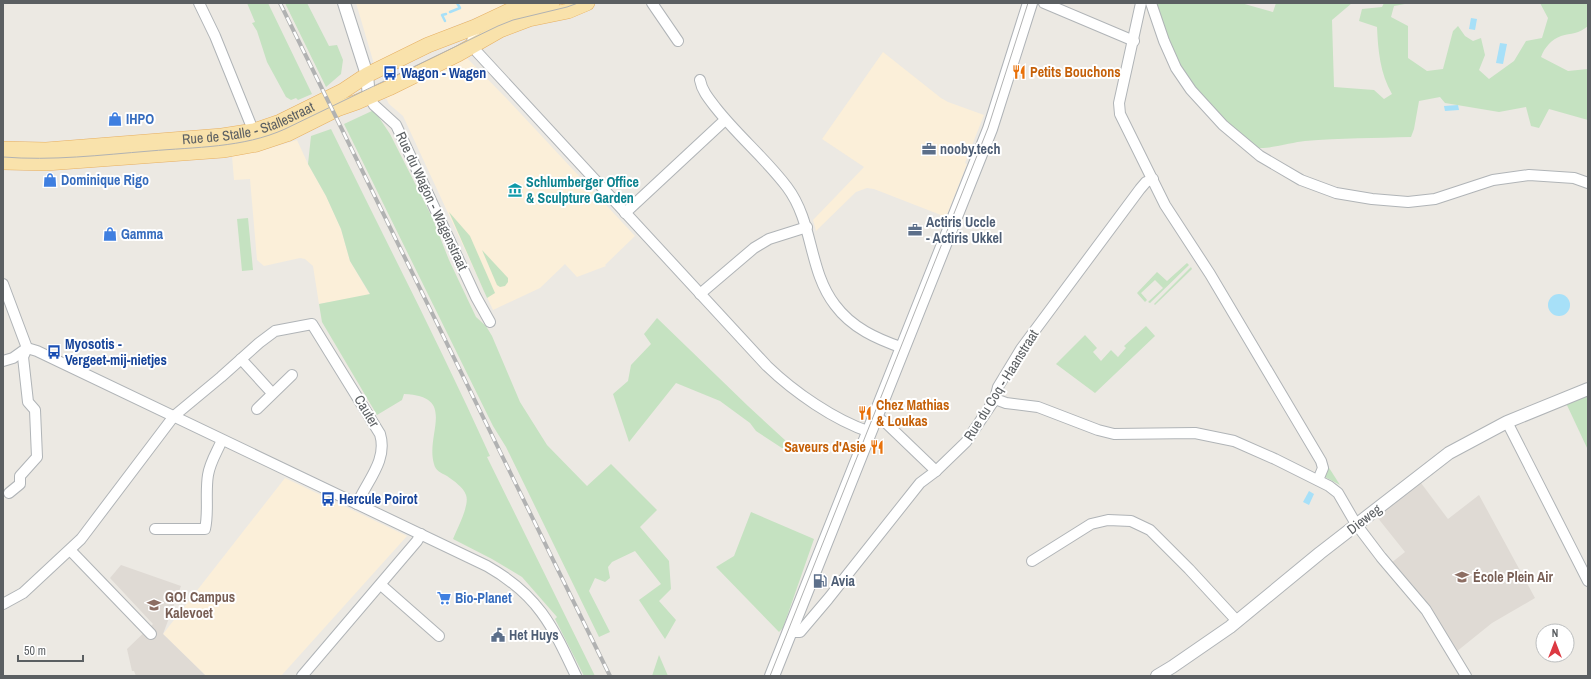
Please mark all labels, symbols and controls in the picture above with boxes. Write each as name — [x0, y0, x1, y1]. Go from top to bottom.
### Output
place label: Petits Bouchons — [1030, 63, 1121, 81]
place label: Wagon - Wagen — [401, 64, 486, 82]
restaurant icon: Petits Bouchons — [1011, 64, 1027, 80]
bus stop icon: Wagon - Wagen — [382, 65, 398, 81]
street label: Rue de Stalle - Stallestraat — [181, 98, 317, 148]
place label: IHPO — [126, 110, 154, 128]
shop icon: IHPO — [107, 111, 123, 127]
street label: Rue du Wagon - Wagenstraat — [392, 129, 472, 273]
place label: nooby.tech — [940, 140, 1000, 158]
office icon: nooby.tech — [921, 141, 937, 157]
place label: Dominique Rigo — [61, 171, 149, 189]
shop icon: Dominique Rigo — [42, 172, 58, 188]
place label: Schlumberger Office & Sculpture Garden — [526, 173, 639, 207]
museum icon: Schlumberger Office & Sculpture Garden — [507, 182, 523, 198]
place label: Actiris Uccle - Actiris Ukkel — [926, 213, 1002, 247]
office icon: Actiris Uccle - Actiris Ukkel — [907, 222, 923, 238]
place label: Gamma — [121, 225, 164, 243]
shop icon: Gamma — [102, 226, 118, 242]
street label: Rue du Coq - Haanstraat — [960, 326, 1042, 444]
place label: Myosotis - Vergeet-mij-nietjes — [65, 335, 167, 369]
bus stop icon: Myosotis - Vergeet-mij-nietjes — [46, 344, 62, 360]
street label: Cauter — [350, 392, 384, 431]
place label: Chez Mathias & Loukas — [876, 396, 949, 430]
restaurant icon: Chez Mathias & Loukas — [857, 405, 873, 421]
place label: Saveurs d'Asie — [784, 438, 866, 456]
restaurant icon: Saveurs d'Asie — [869, 439, 885, 455]
place label: Hercule Poirot — [339, 490, 418, 508]
bus stop icon: Hercule Poirot — [320, 491, 336, 507]
street label: Dieweg — [1343, 500, 1385, 538]
place label: École Plein Air — [1473, 568, 1554, 586]
school or university icon: École Plein Air — [1454, 569, 1470, 585]
place label: Avia — [831, 572, 855, 590]
fuel station icon: Avia — [812, 573, 828, 589]
place label: GO! Campus Kalevoet — [165, 588, 235, 622]
place label: Bio-Planet — [455, 589, 512, 607]
supermarket icon: Bio-Planet — [436, 590, 452, 606]
school or university icon: GO! Campus Kalevoet — [146, 597, 162, 613]
north arrow — [1535, 623, 1575, 663]
place label: Het Huys — [509, 626, 559, 644]
text: N — [1552, 626, 1558, 640]
public building icon: Het Huys — [490, 627, 506, 643]
scale bar — [18, 637, 83, 663]
text: 50 m — [24, 643, 46, 659]

